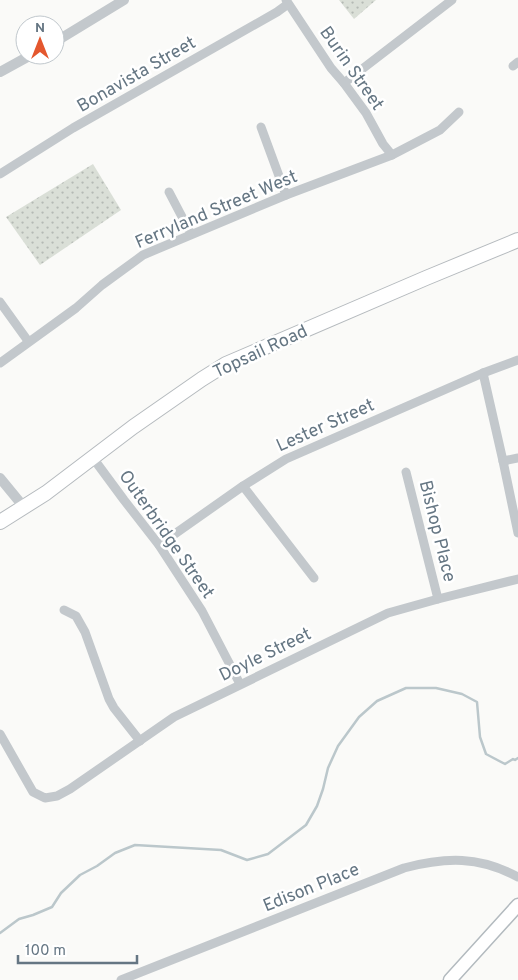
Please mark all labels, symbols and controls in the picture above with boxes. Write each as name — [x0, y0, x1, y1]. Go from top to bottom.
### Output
north arrow — [15, 15, 65, 65]
text: N — [35, 20, 45, 37]
street label: Burin Street — [313, 22, 388, 115]
street label: Bonavista Street — [73, 32, 200, 119]
street label: Ferryland Street West — [132, 166, 301, 255]
street label: Topsail Road — [210, 320, 312, 384]
street label: Lester Street — [273, 394, 378, 458]
street label: Outerbridge Street — [113, 466, 219, 604]
street label: Bishop Place — [413, 478, 460, 585]
street label: Doyle Street — [216, 623, 316, 688]
street label: Edison Place — [260, 859, 363, 918]
scale bar — [18, 932, 136, 964]
text: 100 m — [25, 942, 66, 961]

